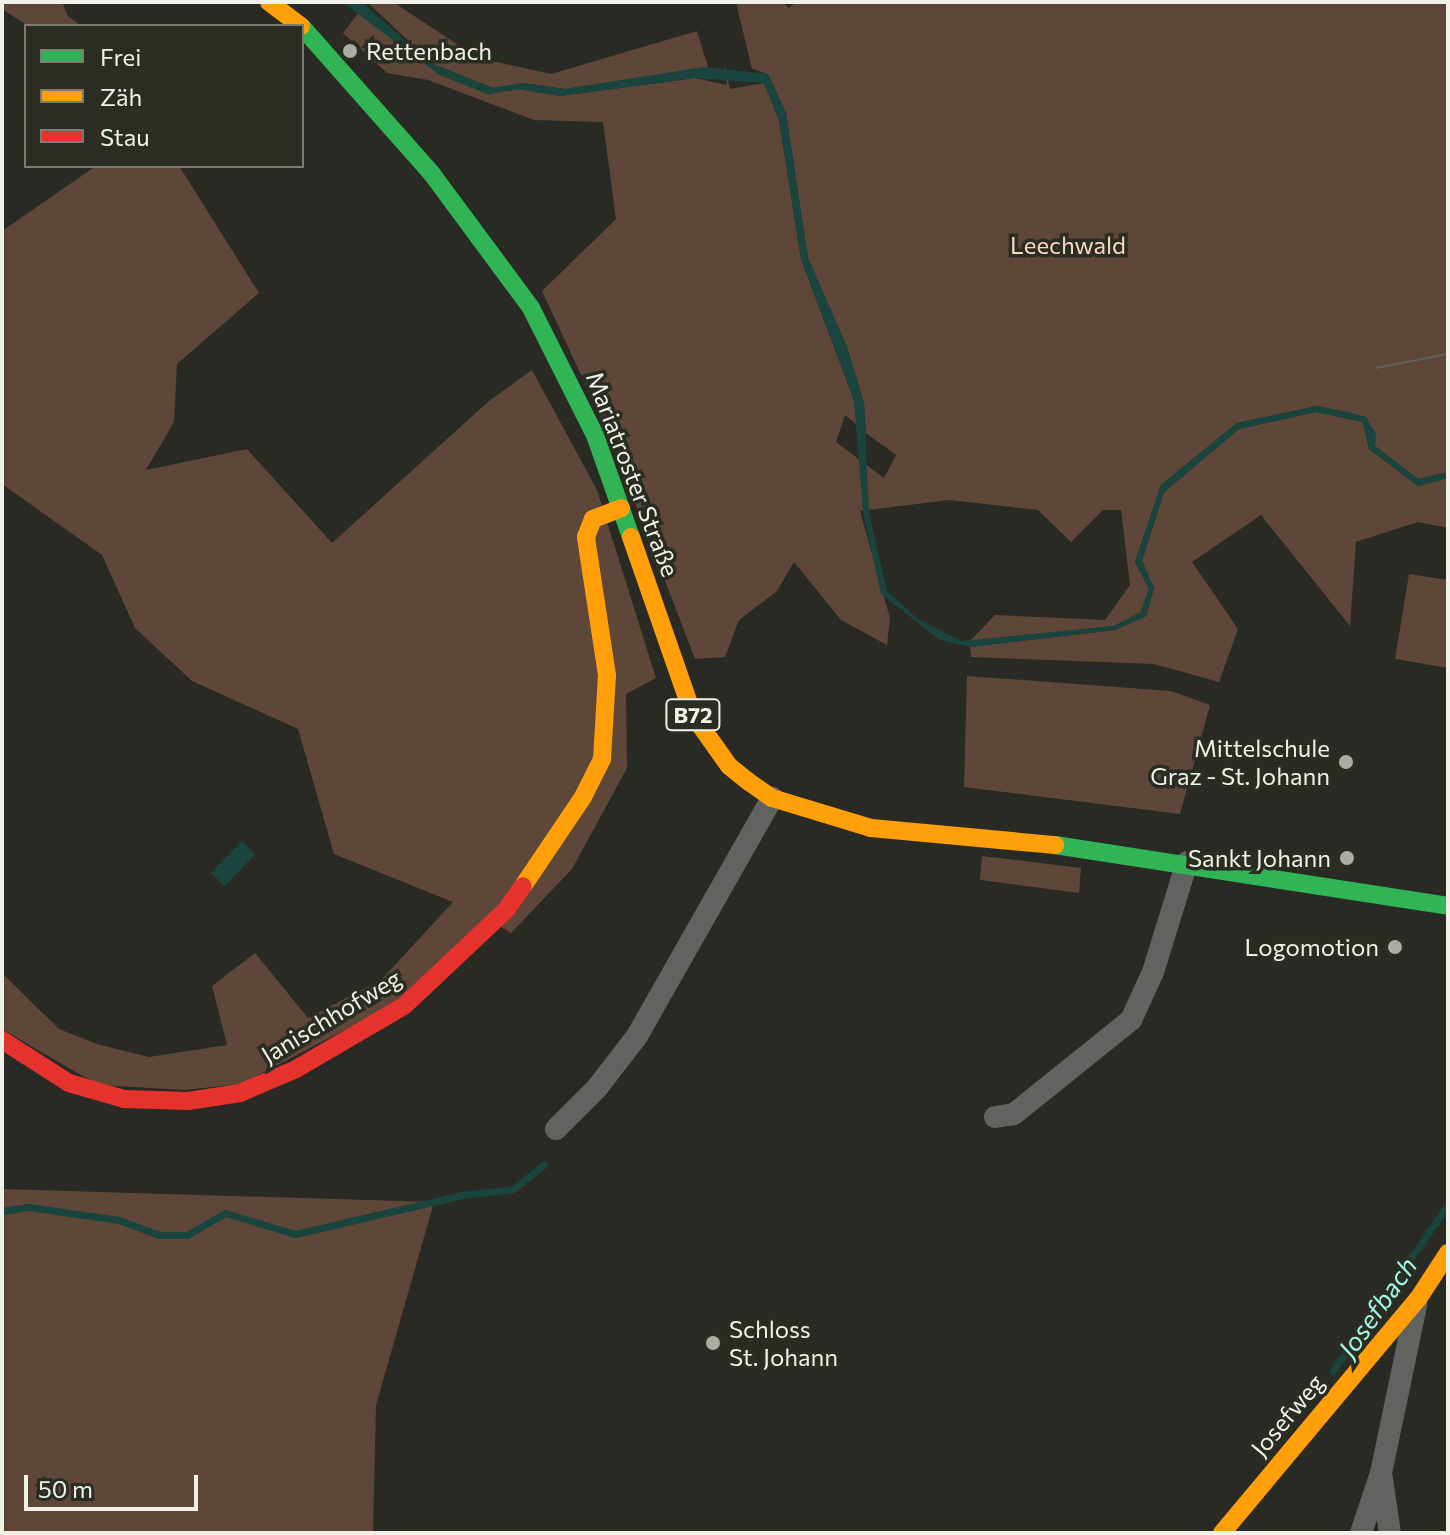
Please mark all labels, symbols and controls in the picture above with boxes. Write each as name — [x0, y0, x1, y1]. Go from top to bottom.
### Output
legend — [24, 24, 304, 168]
place label: Rettenbach — [366, 37, 492, 65]
text: Frei — [100, 42, 141, 71]
marker: Rettenbach — [341, 42, 359, 60]
text: Zäh — [100, 82, 142, 111]
text: Stau — [100, 122, 150, 151]
park label: Leechwald — [1010, 231, 1126, 259]
street label: Mariatroster Straße — [581, 368, 685, 580]
road number: B72 — [665, 697, 721, 733]
place label: Mittelschule Graz - St. Johann — [1150, 734, 1330, 790]
marker: Mittelschule Graz - St. Johann — [1337, 753, 1355, 771]
place label: Sankt Johann — [1188, 844, 1331, 872]
marker: Sankt Johann — [1338, 849, 1356, 867]
place label: Logomotion — [1245, 933, 1379, 961]
marker: Logomotion — [1386, 938, 1404, 956]
street label: Janischhofweg — [256, 963, 406, 1069]
water label: Josefbach — [1331, 1251, 1423, 1363]
place label: Schloss St. Johann — [729, 1315, 838, 1371]
marker: Schloss St. Johann — [704, 1334, 722, 1352]
street label: Josefweg — [1244, 1368, 1330, 1462]
scale bar — [28, 1459, 202, 1509]
text: 50 m — [38, 1474, 93, 1503]

